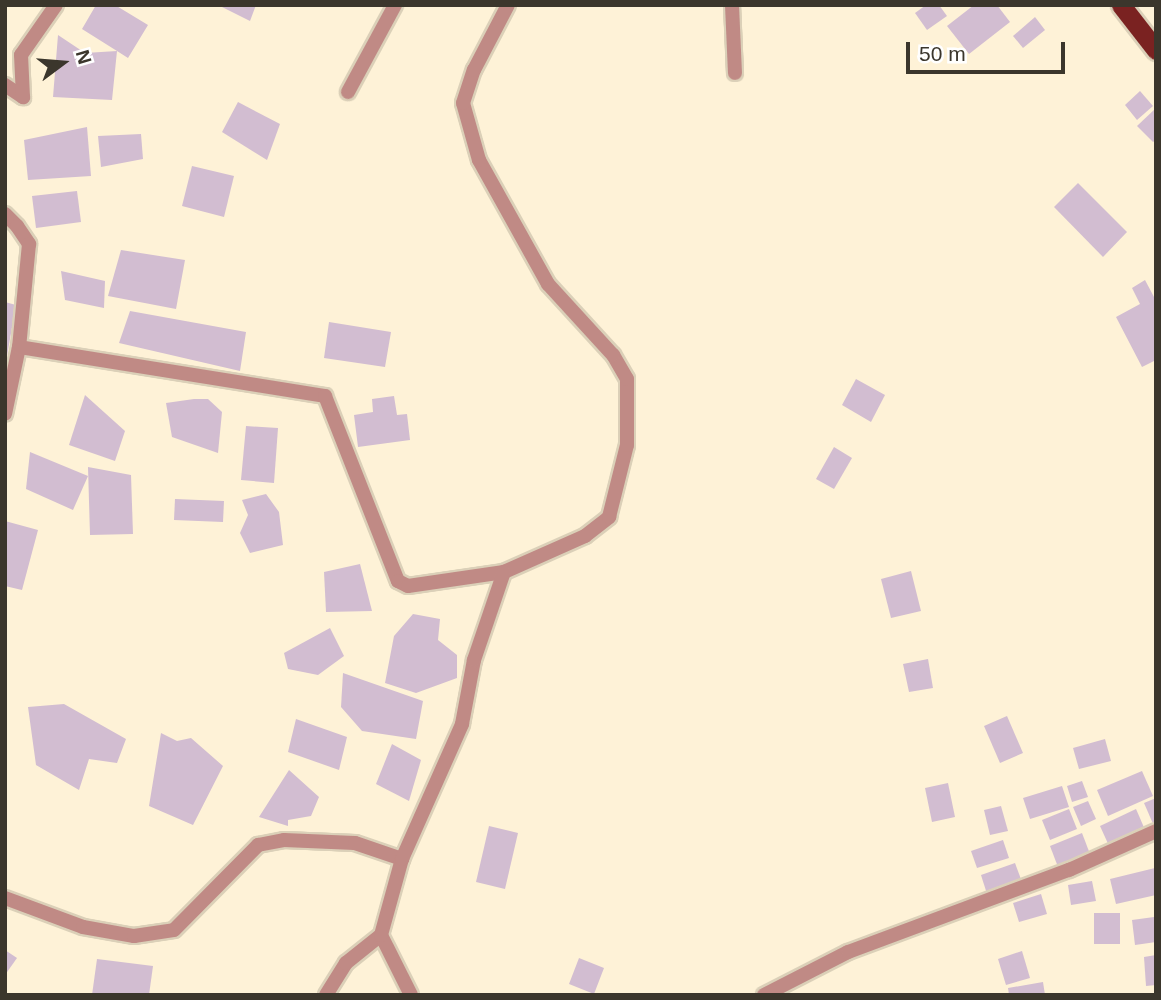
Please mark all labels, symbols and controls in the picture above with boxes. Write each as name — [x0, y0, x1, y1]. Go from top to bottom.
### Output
north arrow — [28, 28, 98, 98]
scale bar — [909, 28, 1068, 72]
text: 50 m — [919, 42, 966, 65]
text: N — [72, 48, 96, 67]

